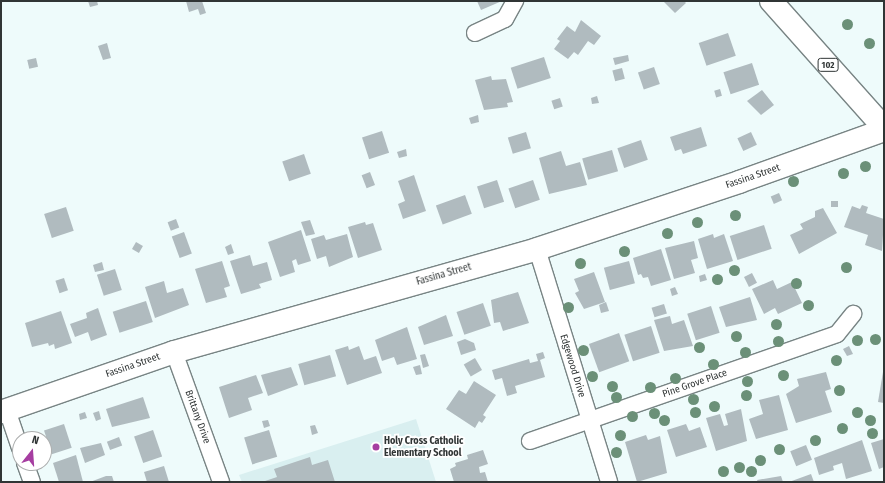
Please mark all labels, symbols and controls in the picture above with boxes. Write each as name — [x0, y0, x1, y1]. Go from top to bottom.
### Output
road number: 102 — [817, 58, 839, 72]
street label: Fassina Street — [724, 162, 782, 192]
street label: Fassina Street — [415, 261, 473, 289]
street label: Edgewood Drive — [557, 333, 587, 399]
street label: Fassina Street — [104, 351, 162, 381]
street label: Pine Grove Place — [661, 367, 729, 401]
street label: Brittany Drive — [182, 389, 212, 445]
north arrow — [12, 431, 52, 471]
text: N — [30, 433, 40, 447]
place label: Holy Cross Catholic Elementary School — [384, 435, 463, 458]
marker: Holy Cross Catholic Elementary School — [371, 442, 381, 452]

